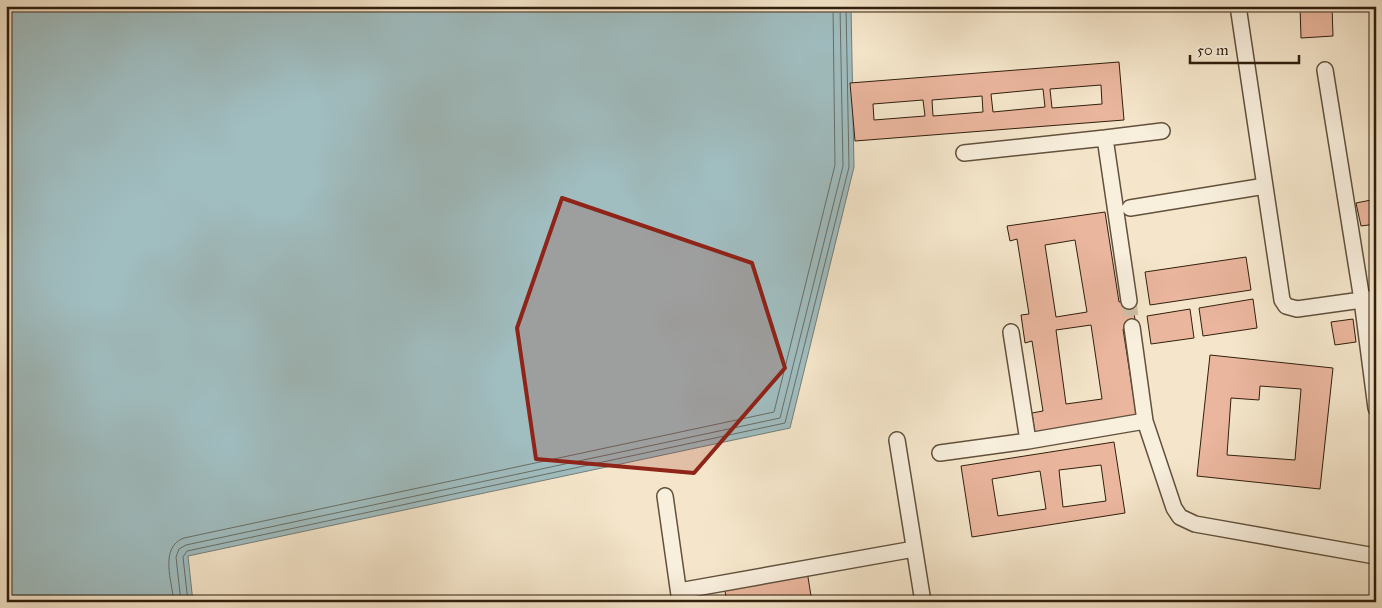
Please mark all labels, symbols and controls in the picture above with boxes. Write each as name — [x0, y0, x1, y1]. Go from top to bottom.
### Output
scale bar — [1190, 32, 1298, 64]
text: 50 m — [1197, 41, 1229, 59]

